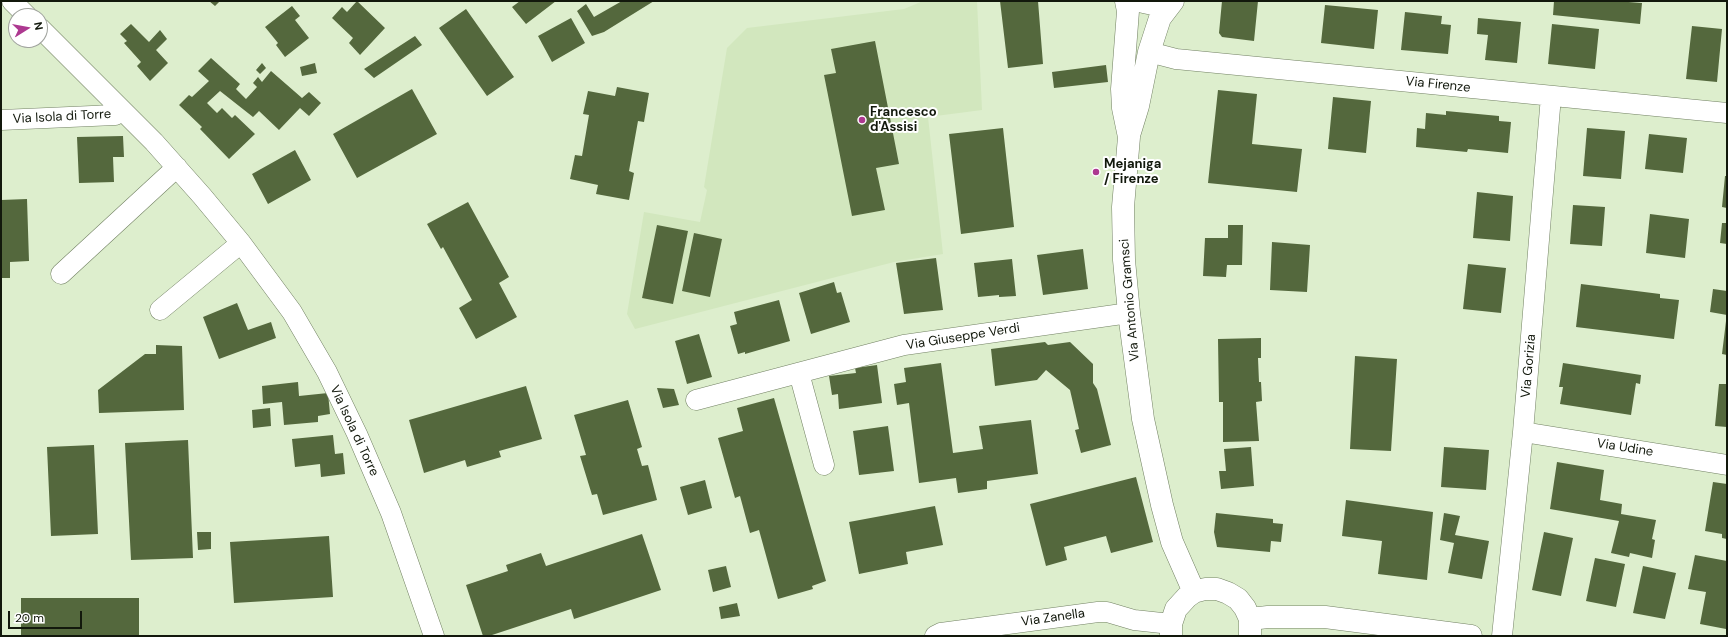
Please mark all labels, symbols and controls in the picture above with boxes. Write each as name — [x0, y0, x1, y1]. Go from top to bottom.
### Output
north arrow — [8, 8, 48, 48]
text: N — [31, 21, 46, 31]
street label: Via Firenze — [1405, 74, 1471, 96]
place label: Francesco d'Assisi — [870, 105, 937, 136]
street label: Via Isola di Torre — [12, 107, 112, 127]
marker: Francesco d'Assisi — [857, 115, 867, 125]
place label: Mejaniga / Firenze — [1104, 157, 1161, 188]
marker: Mejaniga / Firenze — [1091, 167, 1101, 177]
street label: Via Antonio Gramsci — [1117, 238, 1143, 362]
street label: Via Giuseppe Verdi — [905, 320, 1021, 354]
street label: Via Gorizia — [1518, 333, 1540, 399]
street label: Via Isola di Torre — [326, 383, 382, 479]
street label: Via Udine — [1596, 436, 1654, 460]
scale bar — [10, 603, 84, 629]
street label: Via Zanella — [1020, 606, 1086, 630]
text: 20 m — [15, 610, 44, 626]

